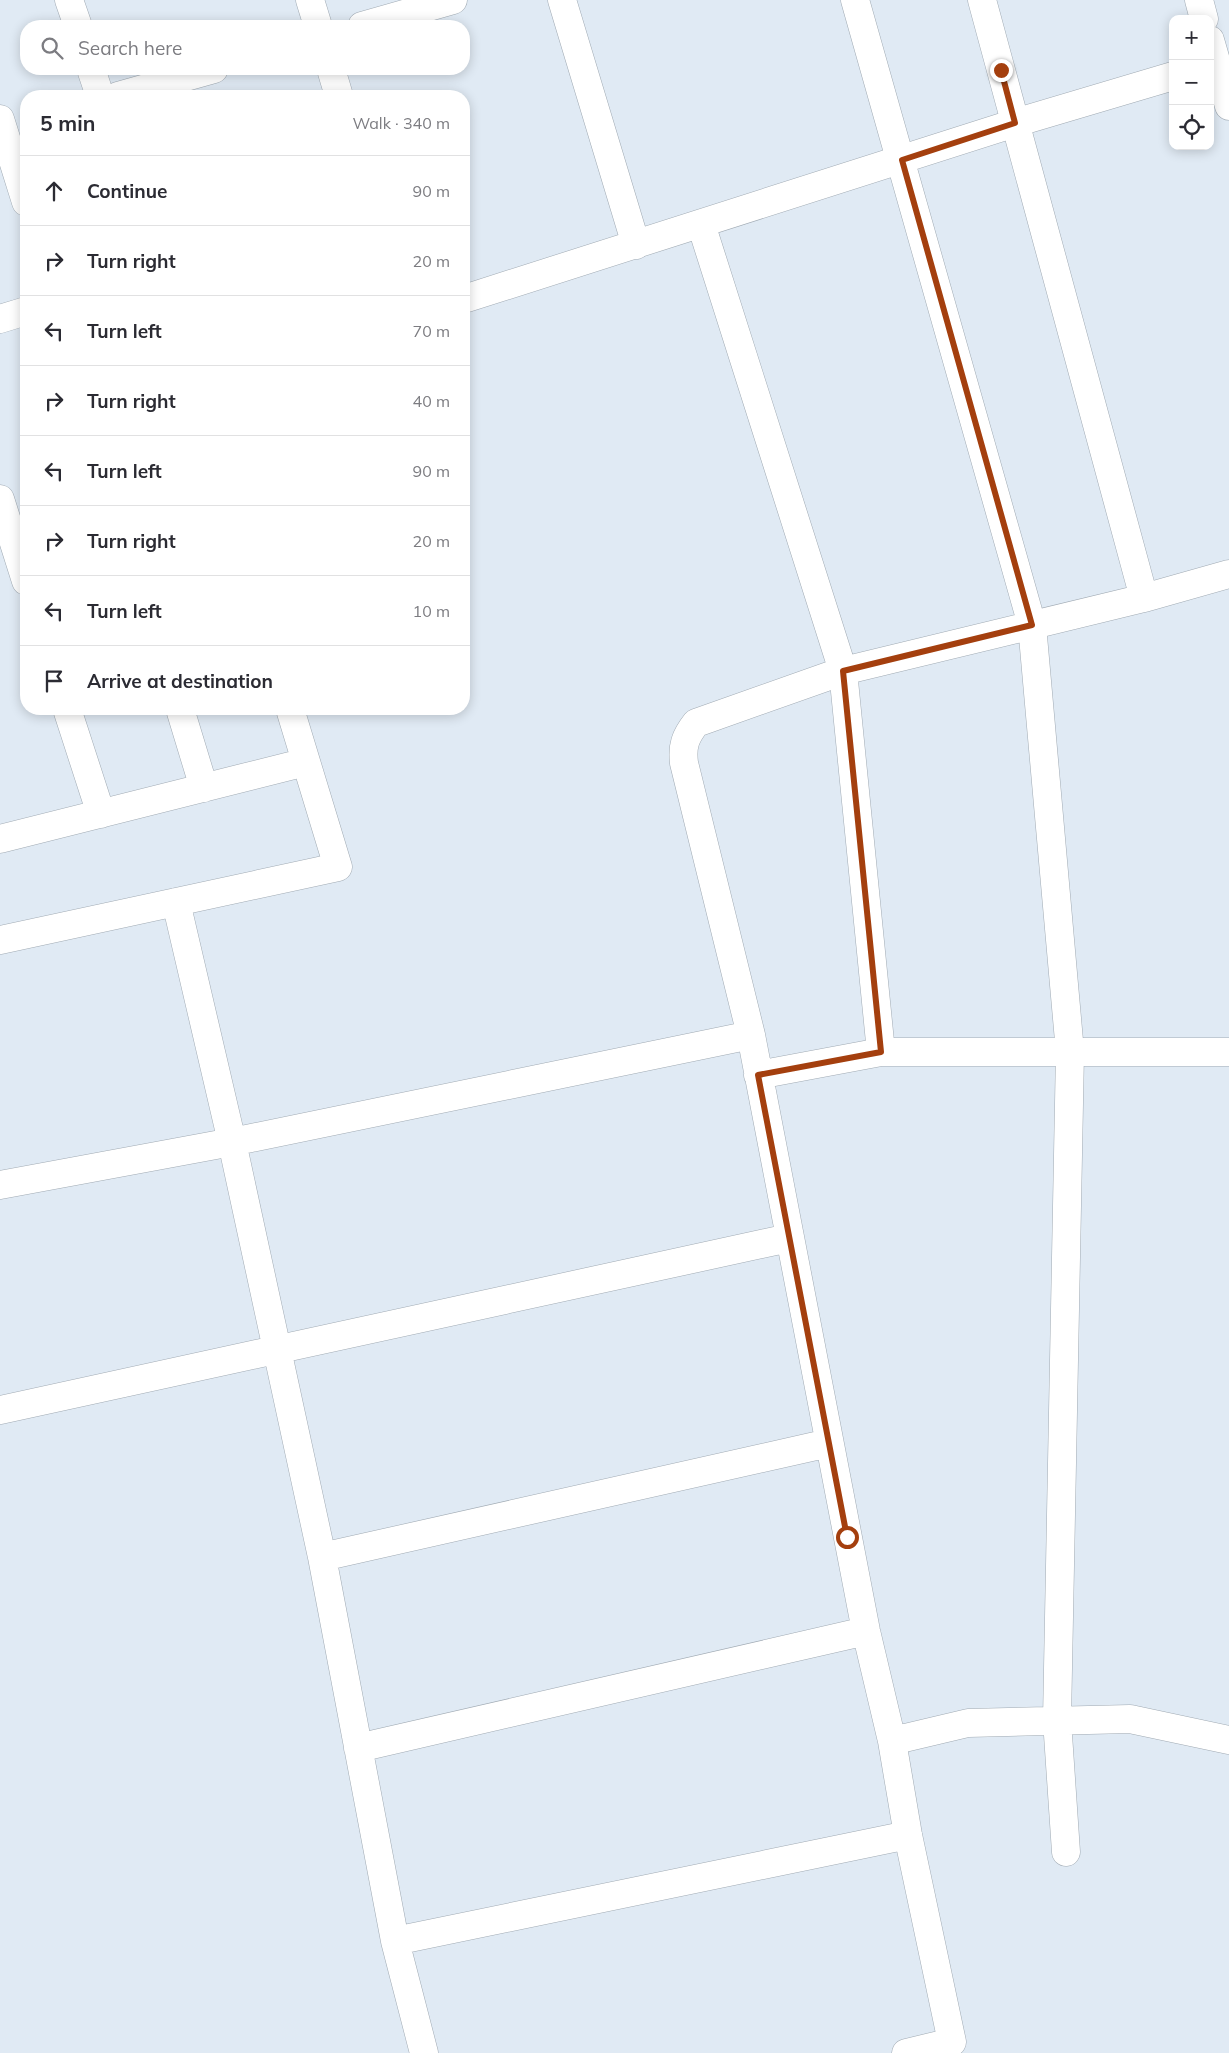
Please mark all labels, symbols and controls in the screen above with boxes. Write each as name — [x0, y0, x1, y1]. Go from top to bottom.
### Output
map controls — [1169, 15, 1214, 150]
button: + — [1169, 15, 1214, 60]
search box — [20, 20, 470, 75]
icon: search — [38, 34, 66, 62]
text: Search here — [78, 36, 182, 60]
route end — [990, 59, 1013, 82]
button: − — [1169, 60, 1214, 105]
button: locate — [1169, 105, 1214, 150]
text: 5 min — [40, 110, 95, 136]
text: Walk · 340 m — [352, 113, 450, 133]
icon: ahead — [40, 177, 68, 205]
text: Continue — [87, 179, 167, 203]
text: 90 m — [413, 181, 450, 201]
icon: right — [40, 247, 68, 275]
text: Turn right — [87, 249, 176, 273]
text: 20 m — [413, 251, 450, 271]
icon: left — [40, 317, 68, 345]
text: Turn left — [87, 319, 162, 343]
text: 70 m — [413, 321, 450, 341]
icon: right — [40, 387, 68, 415]
text: Turn right — [87, 389, 176, 413]
text: 40 m — [413, 391, 450, 411]
icon: left — [40, 457, 68, 485]
text: Turn left — [87, 459, 162, 483]
text: 90 m — [413, 461, 450, 481]
icon: right — [40, 527, 68, 555]
text: Turn right — [87, 529, 176, 553]
text: 20 m — [413, 531, 450, 551]
icon: left — [40, 597, 68, 625]
text: Turn left — [87, 599, 162, 623]
text: 10 m — [413, 601, 450, 621]
icon: arrive — [40, 667, 68, 695]
text: Arrive at destination — [87, 669, 273, 693]
route start — [836, 1526, 859, 1549]

